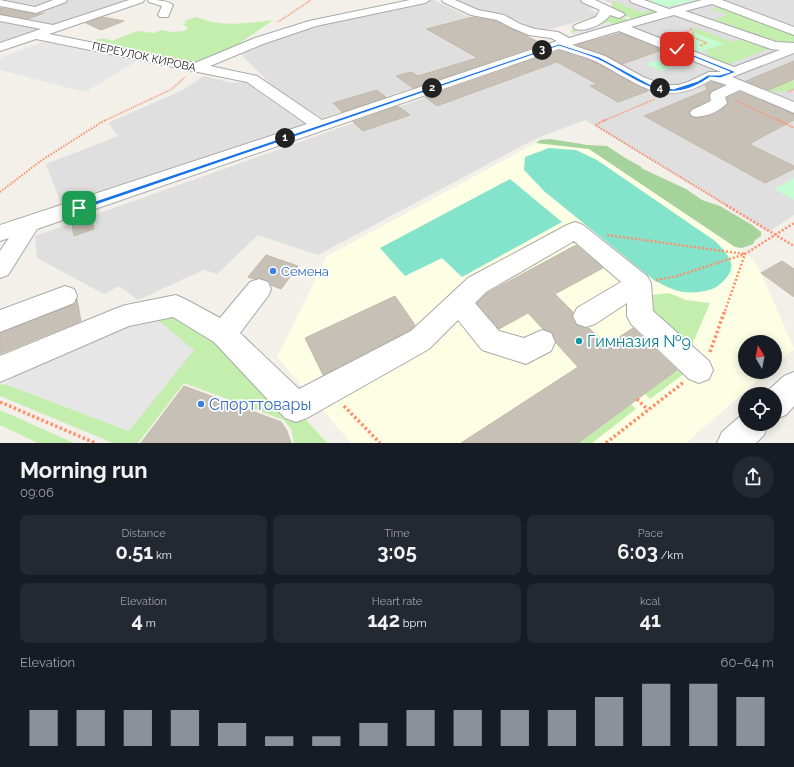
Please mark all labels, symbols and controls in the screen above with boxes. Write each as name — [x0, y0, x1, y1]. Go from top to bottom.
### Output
pin — [660, 32, 694, 66]
icon: check — [666, 38, 688, 60]
street label: ПЕРЕУЛОК КИРОВА — [91, 40, 198, 74]
pin: 3 — [532, 40, 552, 60]
text: 3 — [539, 43, 545, 56]
pin: 2 — [422, 78, 442, 98]
pin: 4 — [650, 78, 670, 98]
text: 2 — [429, 81, 435, 94]
text: 4 — [657, 81, 663, 94]
pin: 1 — [275, 128, 295, 148]
text: 1 — [282, 131, 288, 144]
pin — [62, 191, 96, 225]
icon: arrive — [68, 197, 90, 219]
place label: Семена — [281, 264, 329, 279]
marker: Семена — [268, 266, 278, 276]
place label: Гимназия №9 — [587, 332, 691, 351]
north arrow — [738, 335, 782, 379]
map controls — [738, 335, 782, 431]
marker: Гимназия №9 — [574, 336, 584, 346]
button: locate — [738, 387, 782, 431]
place label: Спорттовары — [209, 395, 311, 414]
marker: Спорттовары — [196, 399, 206, 409]
button: share — [732, 456, 774, 498]
text: Morning run — [20, 457, 148, 483]
text: 09:06 — [20, 485, 54, 500]
text: Distance — [122, 527, 166, 540]
text: Time — [384, 527, 410, 540]
text: Pace — [638, 527, 663, 540]
text: 0.51 — [115, 540, 153, 564]
text: 3:05 — [377, 540, 417, 564]
text: 6:03 — [617, 540, 658, 564]
text: km — [153, 549, 172, 562]
text: /km — [658, 549, 683, 562]
text: Elevation — [120, 595, 167, 608]
text: Heart rate — [372, 595, 422, 608]
text: kcal — [640, 595, 661, 608]
text: 4 — [131, 608, 143, 632]
text: 142 — [367, 608, 400, 632]
text: 41 — [640, 608, 661, 632]
text: m — [143, 617, 156, 630]
text: bpm — [400, 617, 427, 630]
text: Elevation — [20, 655, 75, 670]
text: 60–64 m — [721, 655, 774, 670]

